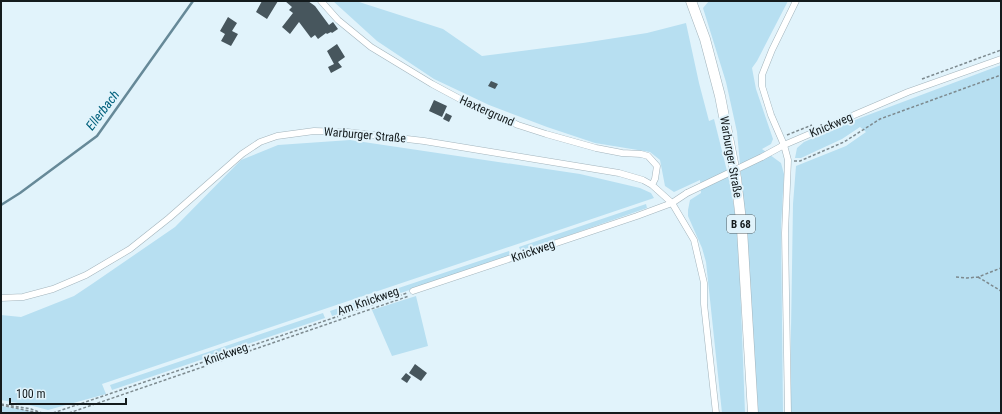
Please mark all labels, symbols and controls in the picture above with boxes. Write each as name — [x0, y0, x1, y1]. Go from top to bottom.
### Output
water label: Ellerbach — [83, 87, 122, 133]
street label: Haxtergrund — [458, 93, 517, 129]
street label: Knickweg — [807, 110, 855, 140]
street label: Warburger Straße — [717, 115, 745, 199]
street label: Warburger Straße — [323, 124, 407, 146]
road number: B 68 — [727, 215, 755, 233]
street label: Knickweg — [509, 237, 557, 265]
street label: Am Knickweg — [335, 284, 401, 318]
street label: Knickweg — [202, 340, 250, 368]
scale bar — [10, 380, 126, 406]
text: 100 m — [16, 387, 46, 401]

